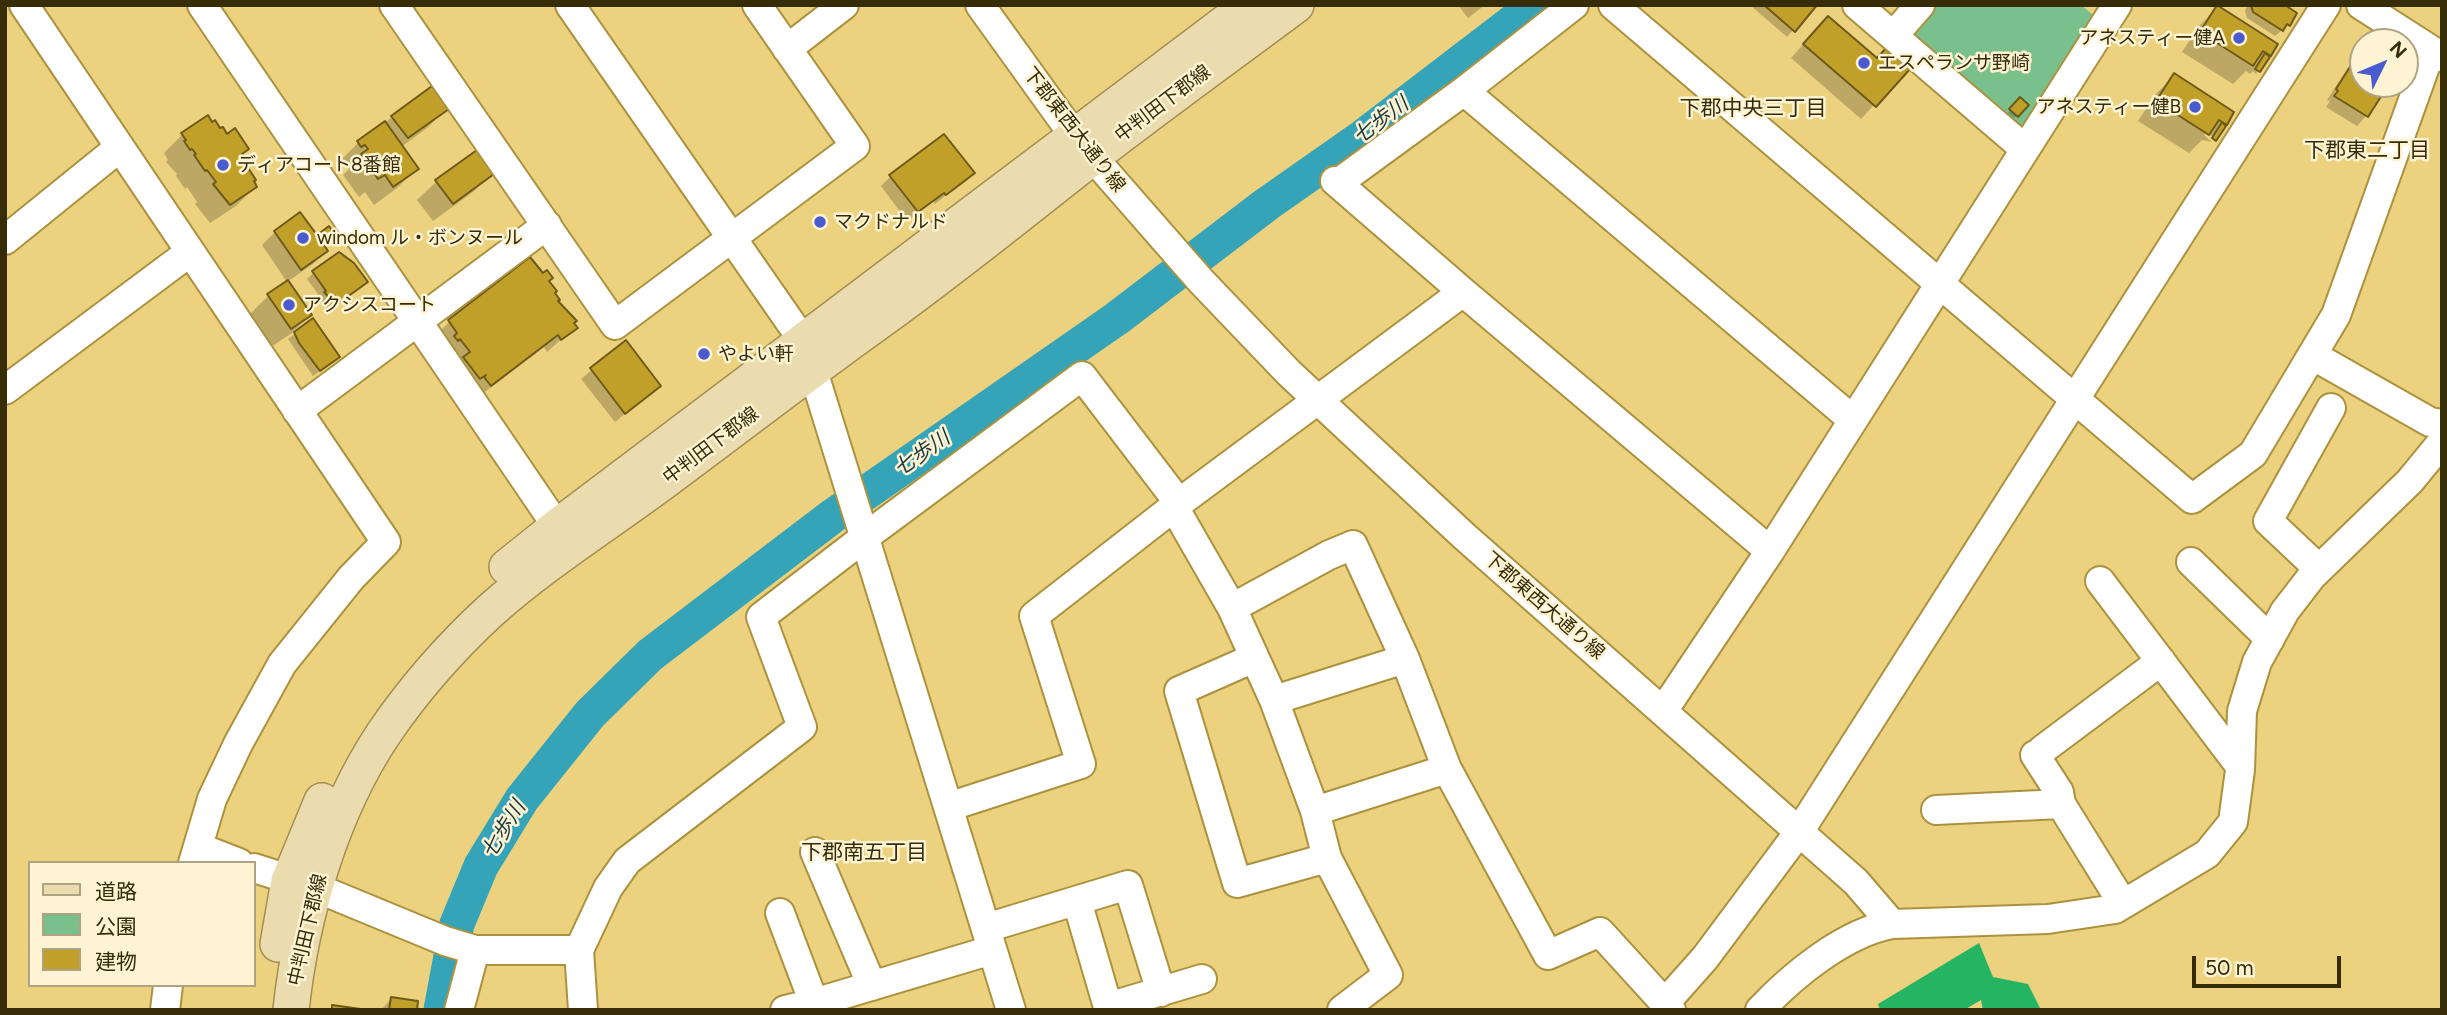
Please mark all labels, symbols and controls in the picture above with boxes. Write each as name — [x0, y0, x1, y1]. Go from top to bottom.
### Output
place label: アネスティー健A — [2079, 27, 2225, 49]
north arrow — [2349, 28, 2419, 98]
marker: アネスティー健A — [2231, 30, 2247, 46]
text: N — [2385, 36, 2412, 63]
place label: エスペランサ野崎 — [1878, 52, 2030, 74]
marker: エスペランサ野崎 — [1856, 55, 1872, 71]
street label: 中判田下郡線 — [1111, 61, 1215, 147]
street label: 下郡東西大通り線 — [1018, 63, 1130, 197]
water label: 七歩川 — [1348, 92, 1414, 150]
district label: 下郡中央三丁目 — [1680, 96, 1826, 122]
place label: アネスティー健B — [2036, 96, 2181, 118]
marker: アネスティー健B — [2187, 99, 2203, 115]
district label: 下郡東二丁目 — [2304, 138, 2430, 164]
place label: ディアコート8番館 — [237, 154, 401, 176]
marker: ディアコート8番館 — [215, 157, 231, 173]
place label: マクドナルド — [834, 211, 948, 233]
marker: マクドナルド — [812, 214, 828, 230]
place label: windom ル・ボンヌール — [317, 227, 523, 249]
marker: windom ル・ボンヌール — [295, 230, 311, 246]
place label: アクシスコート — [303, 294, 436, 316]
marker: アクシスコート — [281, 297, 297, 313]
place label: やよい軒 — [718, 343, 794, 365]
marker: やよい軒 — [696, 346, 712, 362]
street label: 中判田下郡線 — [659, 403, 763, 489]
water label: 七歩川 — [889, 426, 955, 482]
street label: 下郡東西大通り線 — [1479, 548, 1609, 664]
water label: 七歩川 — [477, 797, 531, 863]
district label: 下郡南五丁目 — [801, 840, 927, 866]
legend — [28, 861, 256, 987]
street label: 中判田下郡線 — [284, 872, 332, 988]
text: 道路 — [95, 879, 137, 904]
text: 公園 — [95, 914, 137, 939]
scale bar — [2195, 942, 2344, 986]
text: 建物 — [95, 949, 137, 974]
text: 50 m — [2205, 955, 2254, 980]

